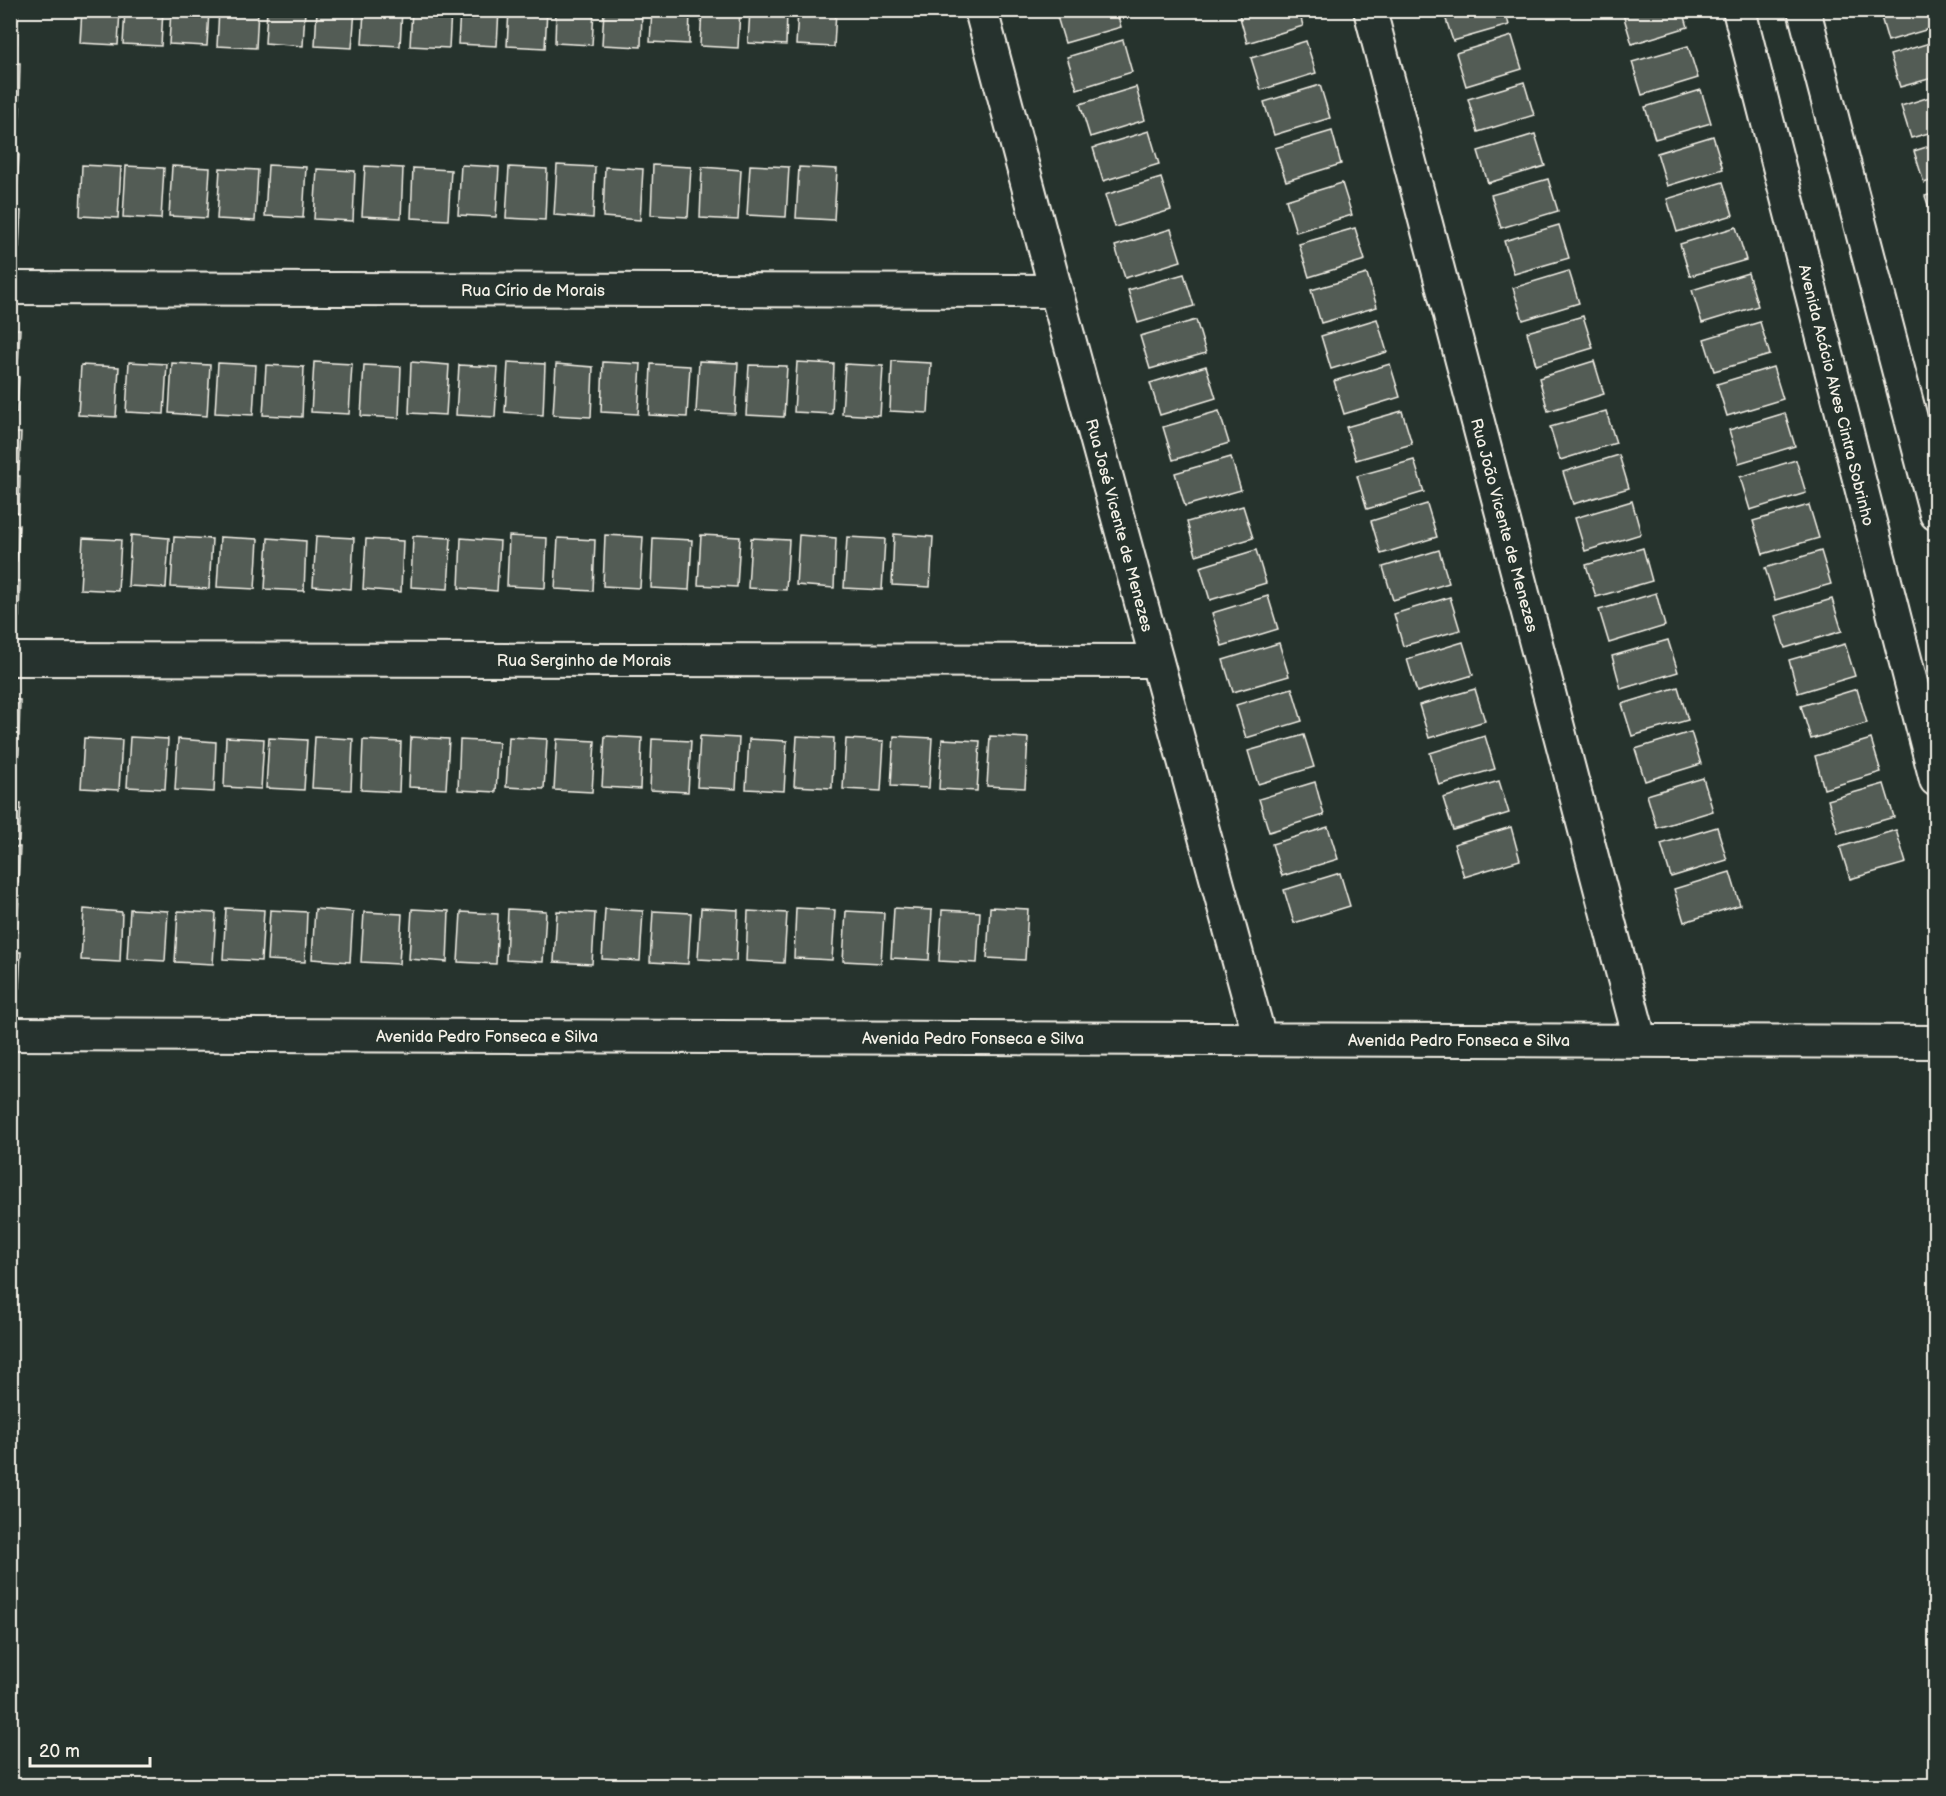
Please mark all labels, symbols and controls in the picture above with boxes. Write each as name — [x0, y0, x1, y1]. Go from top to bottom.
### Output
street label: Avenida Acácio Alves Cintra Sobrinho — [1794, 263, 1877, 528]
street label: Rua Círio de Morais — [461, 282, 605, 301]
street label: Rua João Vicente de Menezes — [1466, 416, 1541, 634]
street label: Rua José Vicente de Menezes — [1081, 417, 1156, 634]
street label: Rua Serginho de Morais — [497, 652, 671, 671]
street label: Avenida Pedro Fonseca e Silva — [376, 1028, 598, 1047]
street label: Avenida Pedro Fonseca e Silva — [862, 1030, 1084, 1049]
street label: Avenida Pedro Fonseca e Silva — [1348, 1032, 1570, 1051]
scale bar — [30, 1730, 150, 1768]
text: 20 m — [39, 1741, 80, 1762]

